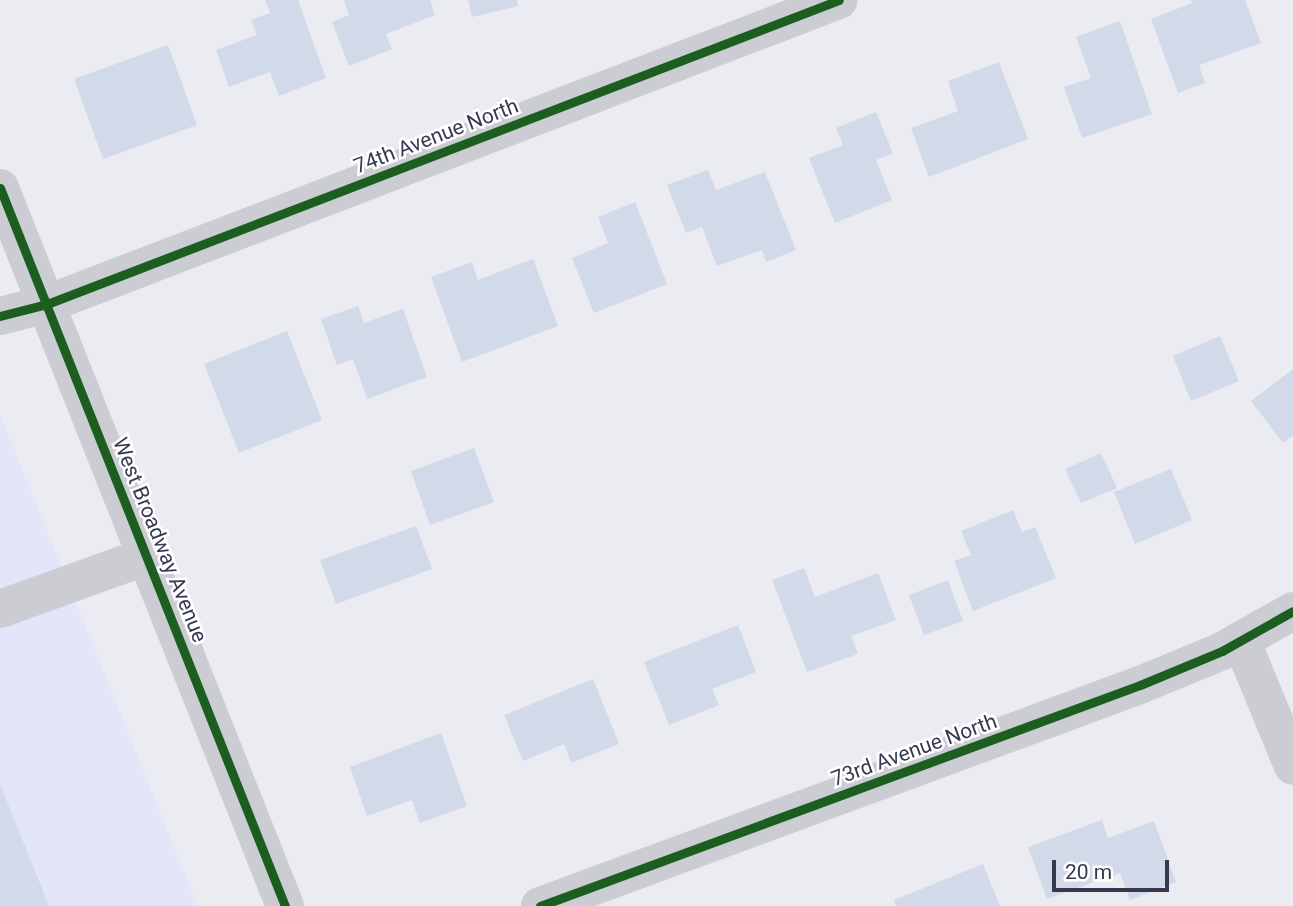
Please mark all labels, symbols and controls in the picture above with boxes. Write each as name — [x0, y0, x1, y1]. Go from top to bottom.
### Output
street label: 74th Avenue North — [350, 93, 522, 179]
street label: West Broadway Avenue — [107, 434, 213, 646]
street label: 73rd Avenue North — [828, 708, 1000, 792]
scale bar — [1055, 846, 1172, 890]
text: 20 m — [1065, 860, 1112, 884]

